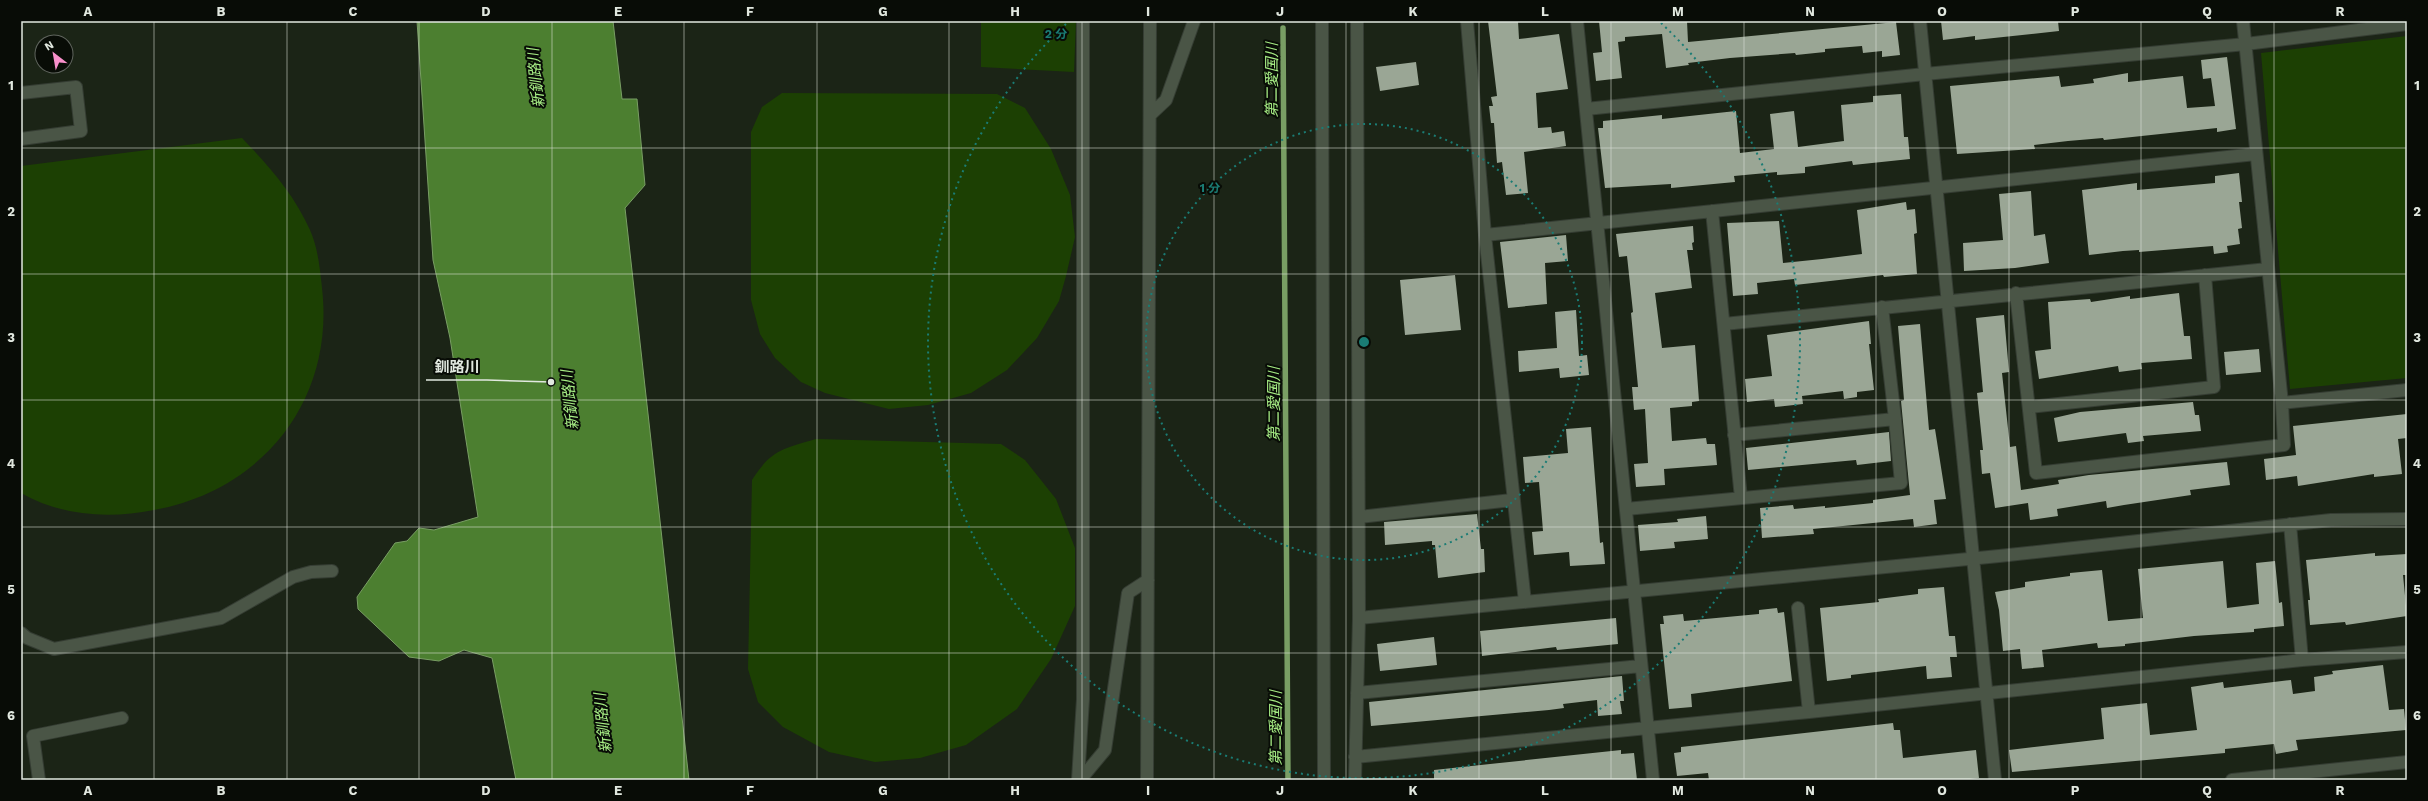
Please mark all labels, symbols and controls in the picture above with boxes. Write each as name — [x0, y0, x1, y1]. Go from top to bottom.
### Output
text: A — [84, 4, 93, 19]
text: B — [217, 4, 226, 19]
text: C — [349, 4, 358, 19]
text: D — [481, 4, 491, 19]
text: E — [614, 4, 622, 19]
text: F — [746, 4, 754, 19]
text: G — [878, 4, 888, 19]
text: H — [1010, 4, 1020, 19]
text: I — [1146, 4, 1150, 19]
text: J — [1276, 4, 1284, 19]
text: K — [1408, 4, 1418, 19]
text: L — [1541, 4, 1549, 19]
text: M — [1672, 4, 1684, 19]
text: N — [1805, 4, 1815, 19]
text: O — [1937, 4, 1947, 19]
text: P — [2071, 4, 2080, 19]
text: Q — [2202, 4, 2212, 19]
text: R — [2336, 4, 2345, 19]
text: 2 分 — [1045, 27, 1067, 41]
north arrow — [34, 34, 74, 74]
text: N — [42, 38, 56, 54]
water label: 第二愛国川 — [1263, 41, 1281, 118]
water label: 新釧路川 — [524, 45, 548, 109]
text: 1 — [8, 78, 14, 93]
text: 1 — [2414, 78, 2420, 93]
text: 1 分 — [1200, 181, 1220, 195]
text: 2 — [7, 204, 15, 219]
text: 2 — [2413, 204, 2421, 219]
text: 3 — [7, 330, 15, 345]
text: 3 — [2413, 330, 2421, 345]
centre of rings — [1357, 335, 1371, 349]
callout: 釧路川 — [426, 353, 487, 380]
text: 釧路川 — [434, 358, 480, 376]
water label: 第二愛国川 — [1265, 365, 1283, 442]
water label: 新釧路川 — [558, 367, 582, 431]
text: 4 — [7, 456, 16, 471]
text: 4 — [2413, 456, 2422, 471]
text: 5 — [7, 582, 15, 597]
text: 5 — [2413, 582, 2421, 597]
water label: 第二愛国川 — [1267, 689, 1285, 766]
water label: 新釧路川 — [591, 690, 615, 754]
text: 6 — [7, 708, 15, 723]
text: 6 — [2413, 708, 2421, 723]
text: A — [84, 783, 93, 798]
text: B — [217, 783, 226, 798]
text: C — [349, 783, 358, 798]
text: D — [481, 783, 491, 798]
text: E — [614, 783, 622, 798]
text: F — [746, 783, 754, 798]
text: G — [878, 783, 888, 798]
text: H — [1010, 783, 1020, 798]
text: I — [1146, 783, 1150, 798]
text: J — [1276, 783, 1284, 798]
text: K — [1408, 783, 1418, 798]
text: L — [1541, 783, 1549, 798]
text: M — [1672, 783, 1684, 798]
text: N — [1805, 783, 1815, 798]
text: O — [1937, 783, 1947, 798]
text: P — [2071, 783, 2080, 798]
text: Q — [2202, 783, 2212, 798]
text: R — [2336, 783, 2345, 798]

